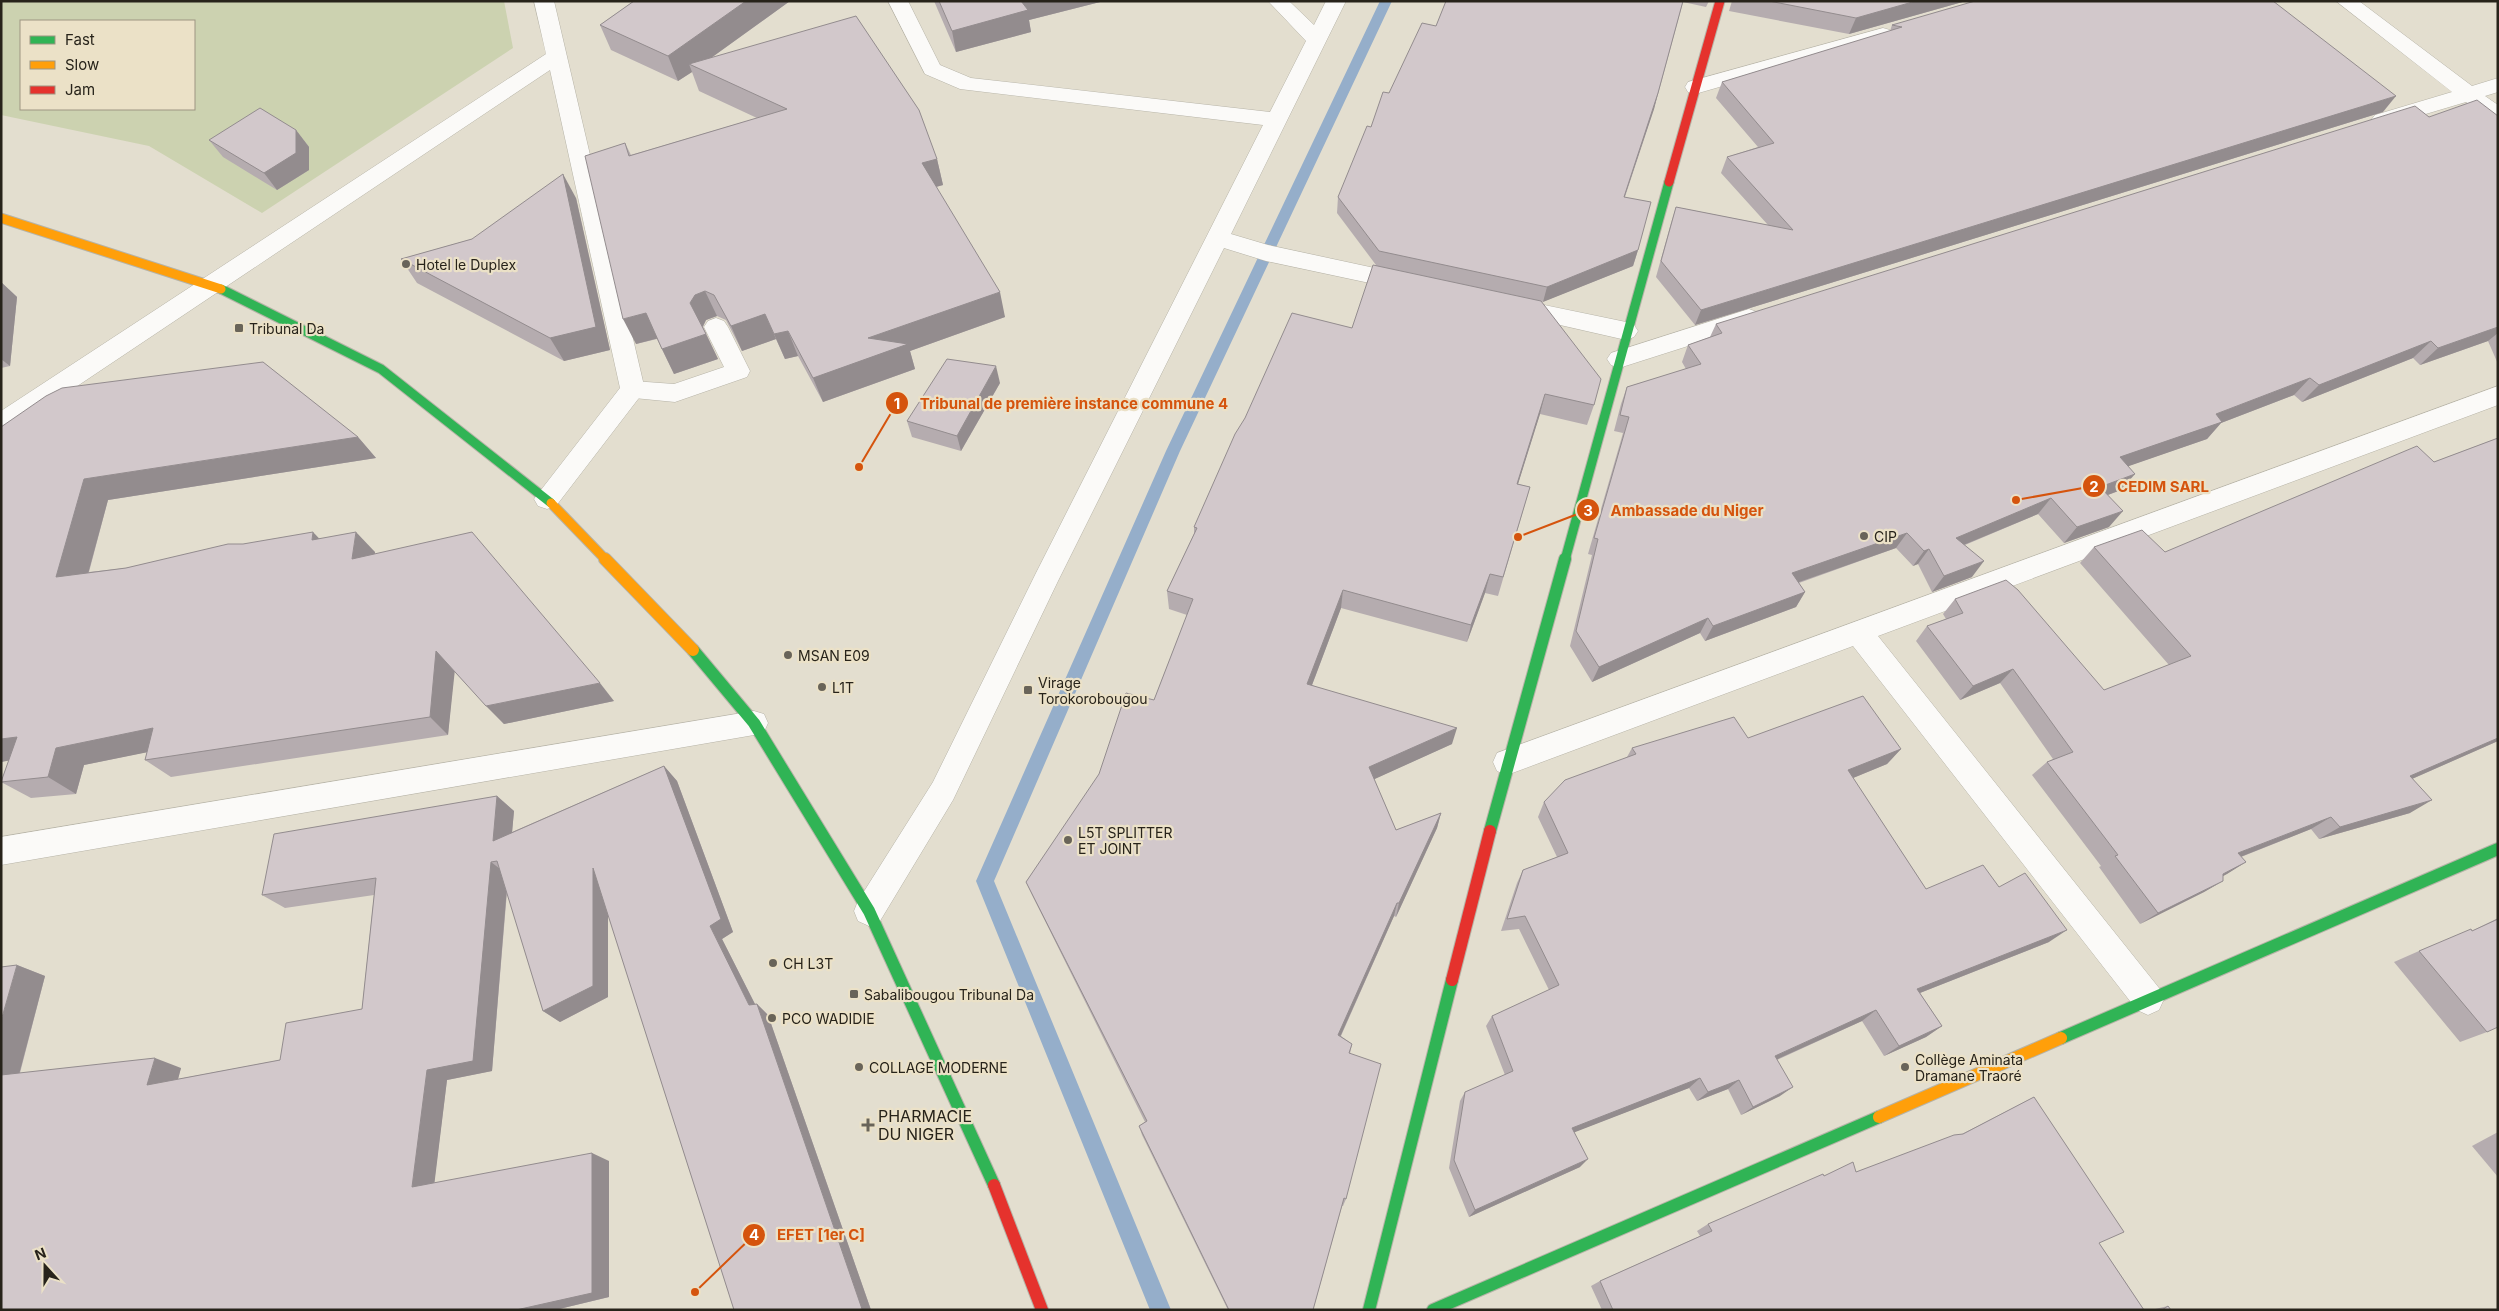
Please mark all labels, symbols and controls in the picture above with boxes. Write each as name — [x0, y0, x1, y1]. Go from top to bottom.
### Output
legend — [20, 20, 195, 110]
text: Fast — [65, 30, 95, 49]
text: Slow — [65, 55, 99, 74]
text: Jam — [65, 80, 95, 99]
place label: Hotel le Duplex — [416, 256, 516, 273]
marker: Hotel le Duplex — [400, 258, 412, 270]
place label: Tribunal Da — [249, 320, 324, 337]
marker: Tribunal Da — [233, 322, 245, 334]
callout: Tribunal de première instance commune 4 — [884, 388, 1238, 418]
text: 1 — [894, 394, 900, 413]
text: Tribunal de première instance commune 4 — [920, 394, 1228, 413]
callout: CEDIM SARL — [2082, 471, 2219, 501]
text: 2 — [2089, 477, 2099, 496]
text: CEDIM SARL — [2117, 477, 2209, 496]
callout: Ambassade du Niger — [1576, 495, 1774, 525]
text: 3 — [1583, 501, 1593, 520]
text: Ambassade du Niger — [1610, 501, 1764, 520]
place label: CIP — [1874, 528, 1897, 545]
marker: CIP — [1858, 530, 1870, 542]
place label: MSAN E09 — [798, 647, 870, 664]
marker: MSAN E09 — [782, 649, 794, 661]
place label: Virage Torokorobougou — [1038, 674, 1147, 707]
place label: L1T — [832, 679, 854, 696]
marker: L1T — [816, 681, 828, 693]
marker: Virage Torokorobougou — [1022, 684, 1034, 696]
place label: L5T SPLITTER ET JOINT — [1078, 824, 1173, 857]
marker: L5T SPLITTER ET JOINT — [1062, 834, 1074, 846]
place label: CH L3T — [783, 955, 833, 972]
marker: CH L3T — [767, 957, 779, 969]
place label: Sabalibougou Tribunal Da — [864, 986, 1034, 1003]
marker: Sabalibougou Tribunal Da — [848, 988, 860, 1000]
place label: PCO WADIDIE — [782, 1010, 875, 1027]
marker: PCO WADIDIE — [766, 1012, 778, 1024]
place label: Collège Aminata Dramane Traoré — [1915, 1051, 2023, 1084]
place label: COLLAGE MODERNE — [869, 1059, 1008, 1076]
marker: COLLAGE MODERNE — [853, 1061, 865, 1073]
marker: Collège Aminata Dramane Traoré — [1899, 1061, 1911, 1073]
place label: PHARMACIE DU NIGER — [878, 1106, 972, 1144]
marker: PHARMACIE DU NIGER — [862, 1119, 874, 1131]
callout: EFET [1er C] — [742, 1220, 875, 1250]
text: 4 — [749, 1225, 759, 1244]
text: EFET [1er C] — [777, 1225, 865, 1244]
north arrow — [20, 1241, 70, 1291]
text: N — [32, 1244, 48, 1263]

